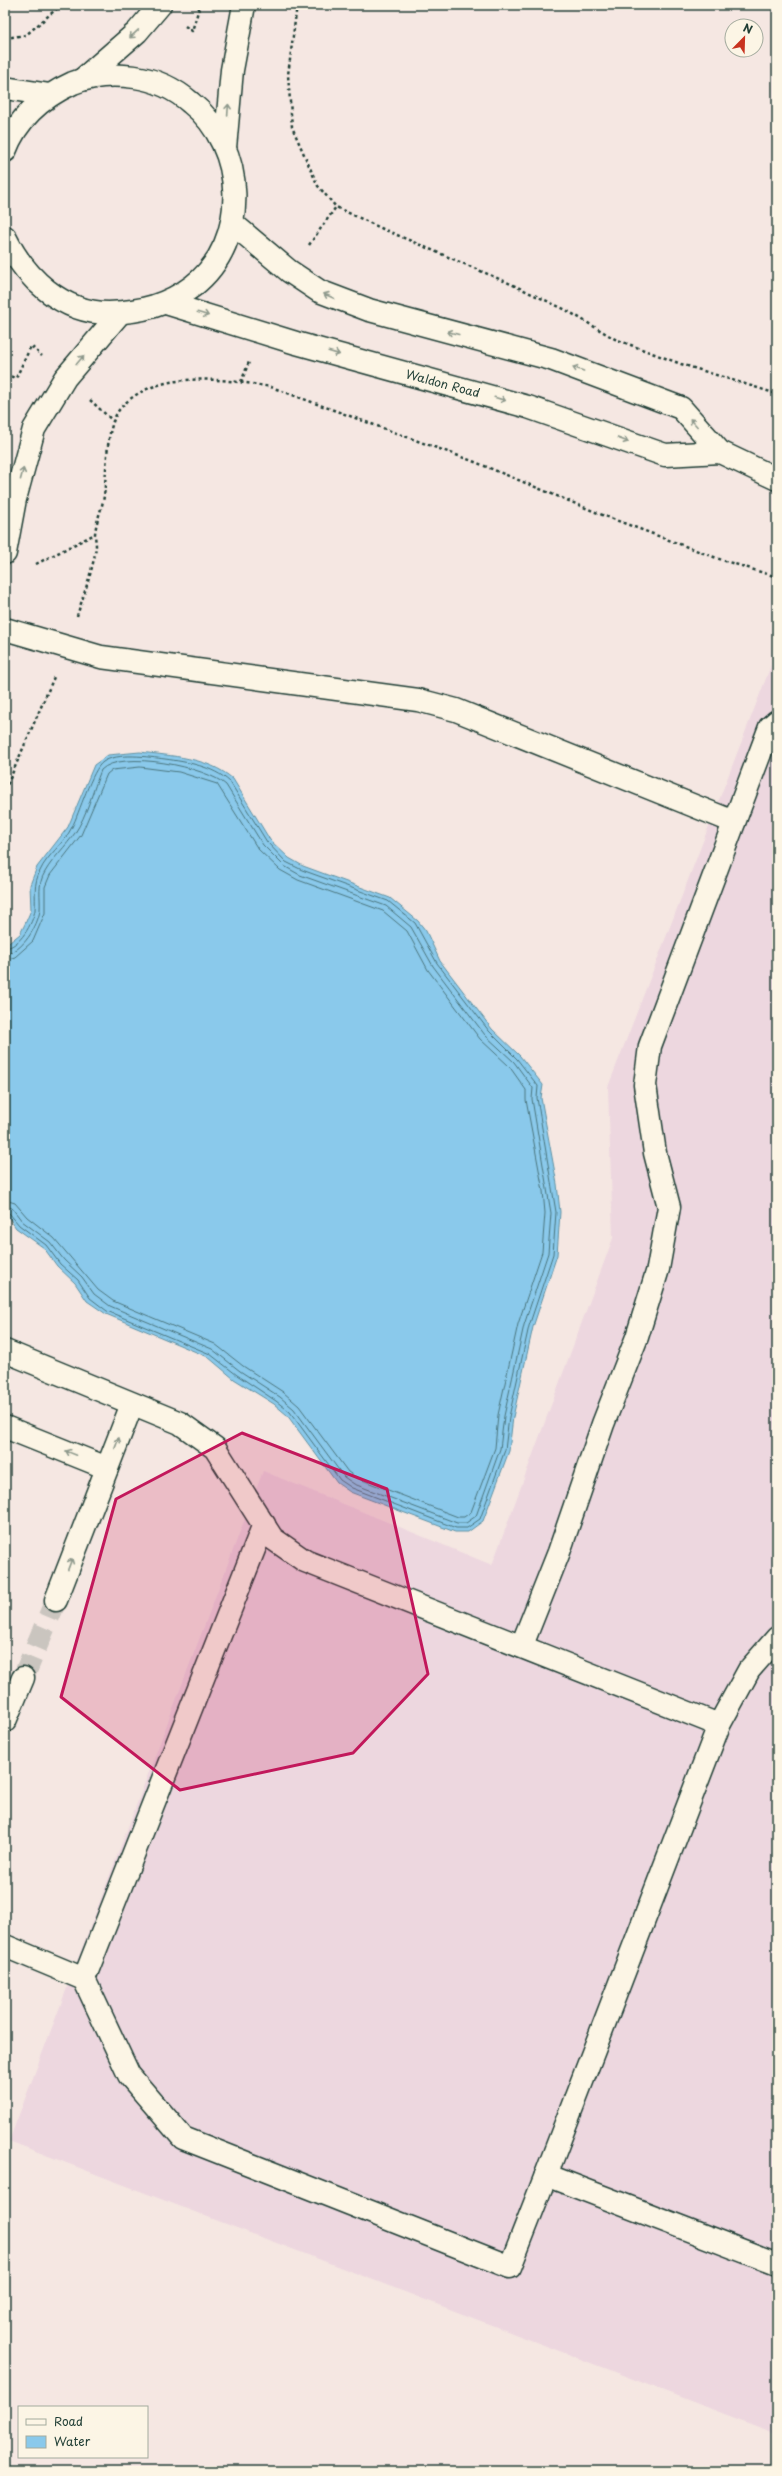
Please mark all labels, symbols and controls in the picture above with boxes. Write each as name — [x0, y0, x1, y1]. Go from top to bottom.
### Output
north arrow — [724, 18, 764, 58]
text: N — [741, 19, 756, 38]
one-way arrow — [129, 29, 139, 39]
one-way arrow — [225, 104, 232, 117]
one-way arrow — [323, 292, 335, 299]
one-way arrow — [197, 311, 210, 318]
one-way arrow — [447, 329, 460, 336]
one-way arrow — [327, 350, 340, 357]
one-way arrow — [76, 355, 85, 365]
street label: Waldon Road — [404, 364, 482, 402]
one-way arrow — [572, 365, 585, 372]
one-way arrow — [493, 396, 506, 403]
one-way arrow — [690, 418, 699, 428]
one-way arrow — [616, 437, 629, 444]
one-way arrow — [18, 468, 26, 481]
one-way arrow — [113, 1437, 121, 1449]
one-way arrow — [65, 1449, 77, 1457]
one-way arrow — [66, 1559, 74, 1571]
legend — [18, 2406, 148, 2458]
text: Road — [54, 2412, 83, 2430]
text: Water — [54, 2432, 91, 2450]

